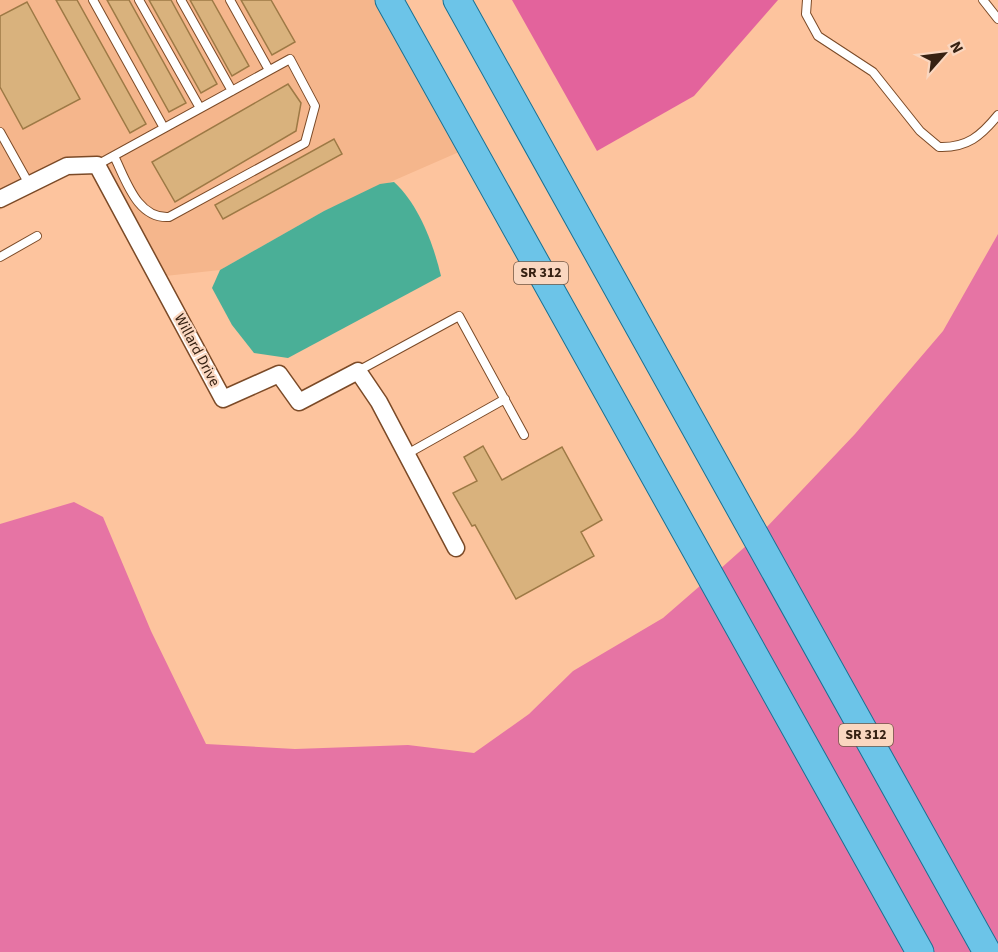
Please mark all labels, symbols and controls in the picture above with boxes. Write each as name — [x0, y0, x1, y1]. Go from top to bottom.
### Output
north arrow — [914, 24, 974, 84]
text: N — [944, 38, 969, 57]
road number: SR 312 — [514, 262, 568, 284]
street label: Willard Drive — [169, 310, 225, 390]
road number: SR 312 — [839, 724, 893, 746]

